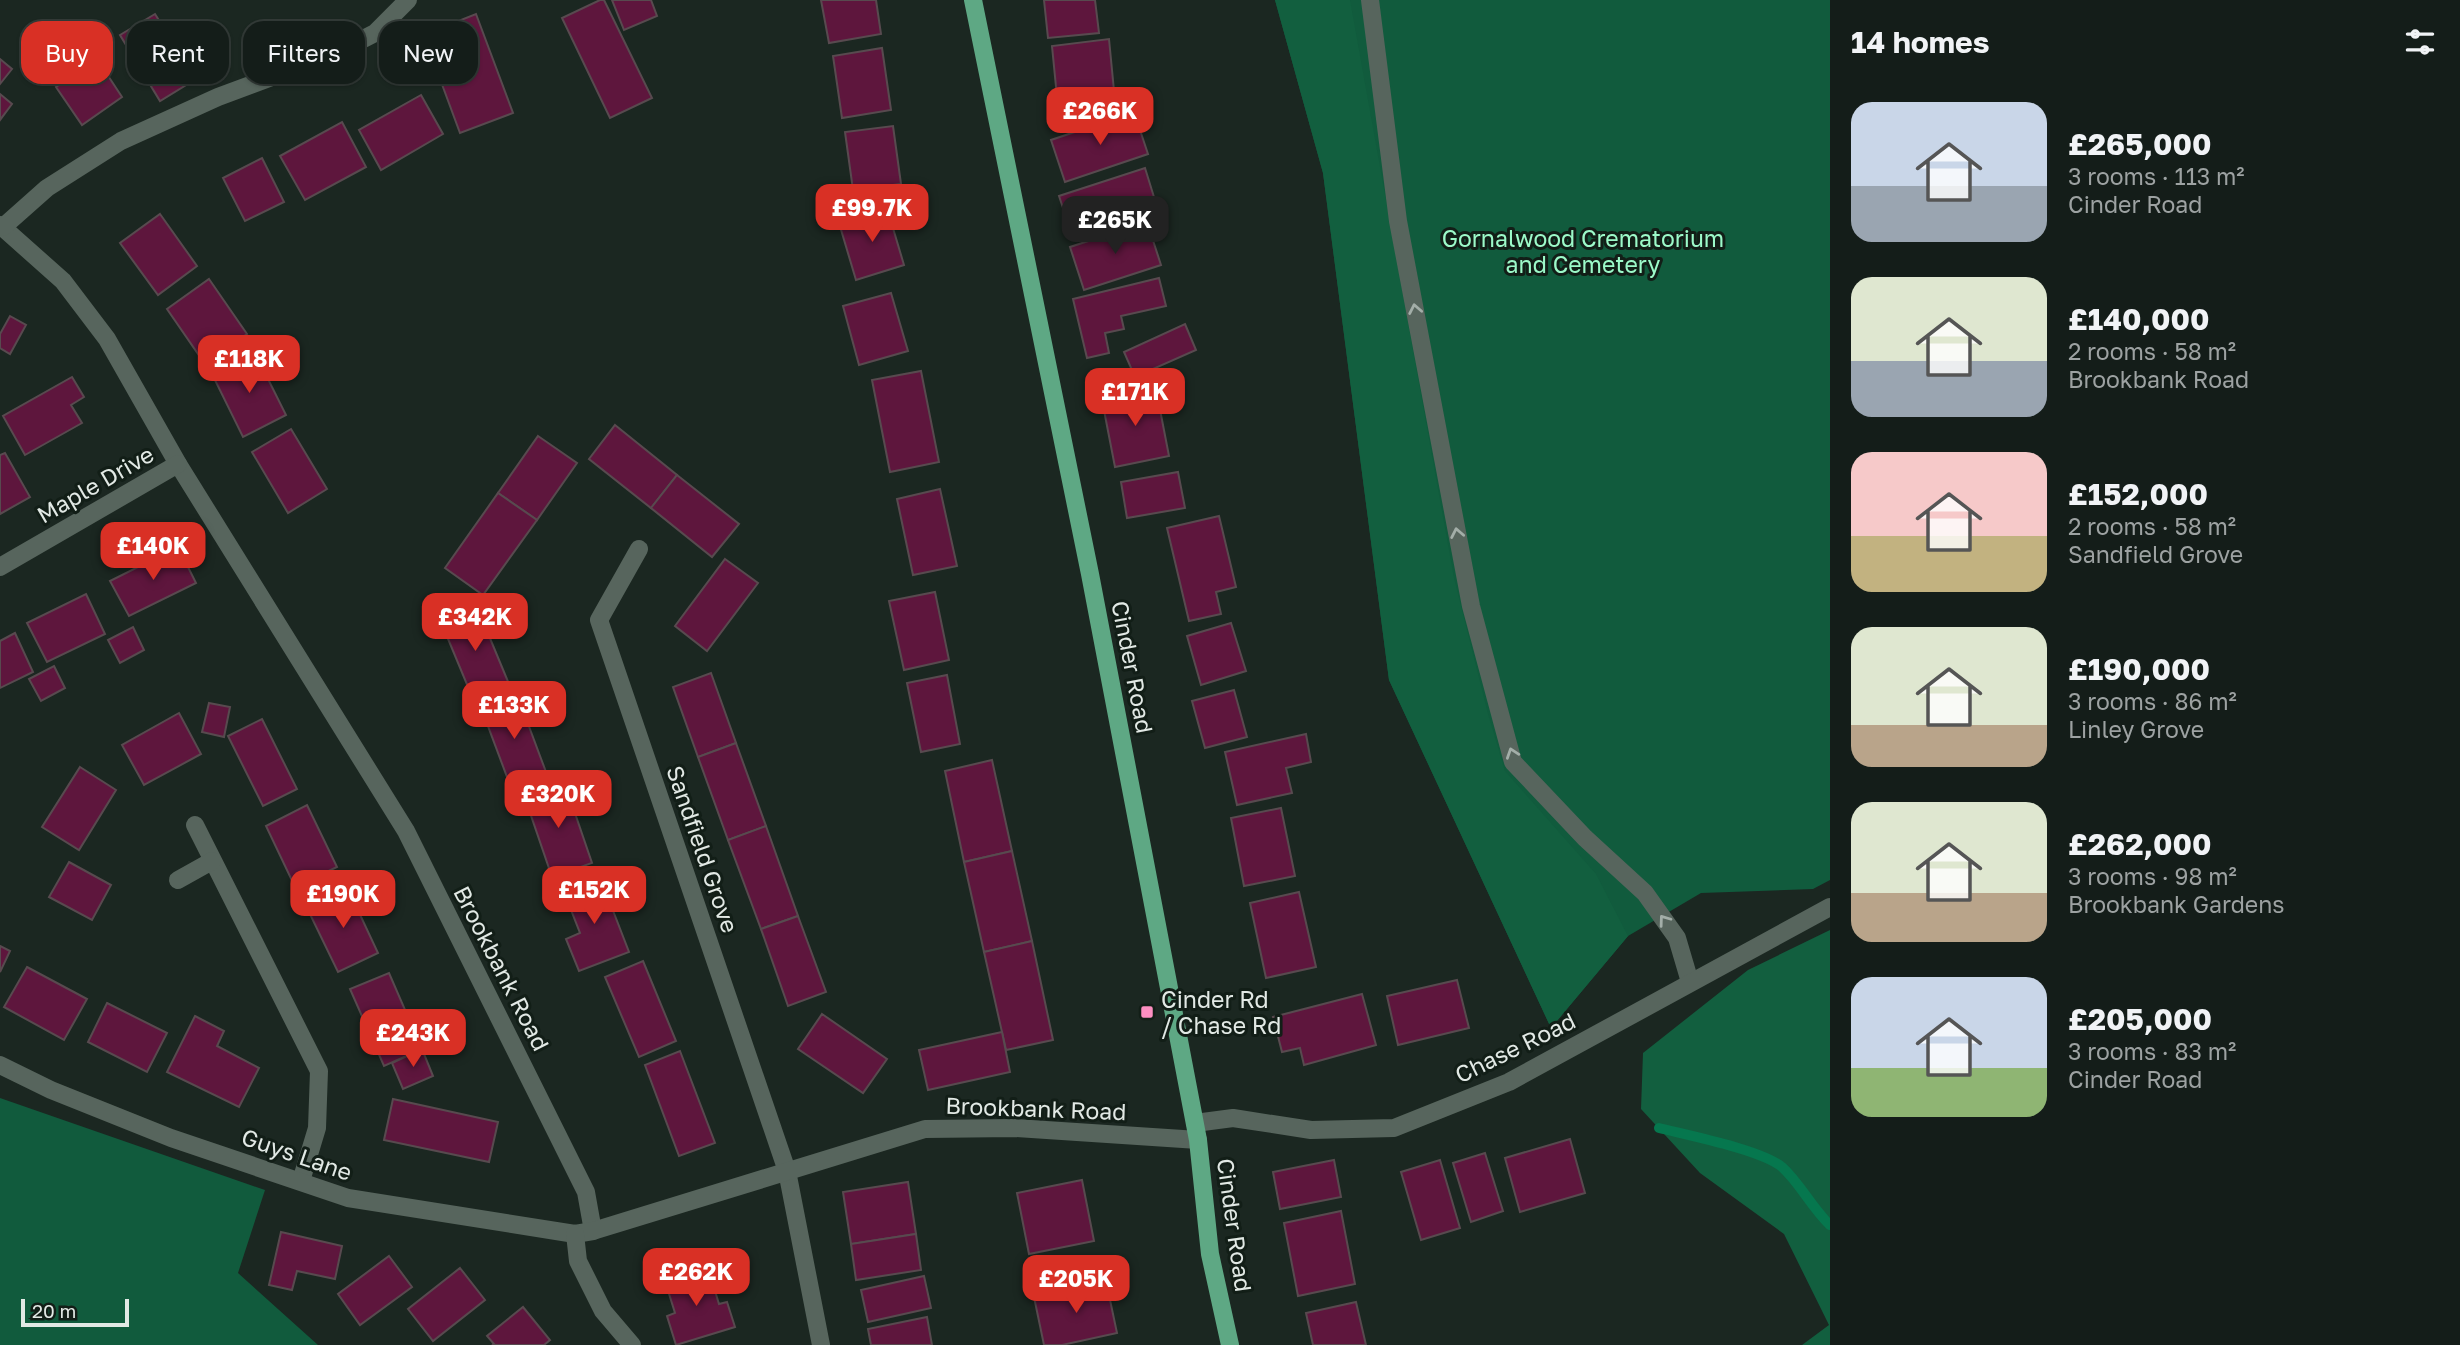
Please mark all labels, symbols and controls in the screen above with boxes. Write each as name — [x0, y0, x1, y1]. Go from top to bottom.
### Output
chip: Buy — [21, 21, 113, 84]
chip: Rent — [127, 21, 229, 84]
chip: Filters — [243, 21, 365, 84]
chip: New — [379, 21, 478, 84]
icon: filters — [2401, 23, 2439, 61]
text: 14 homes — [1851, 24, 1990, 60]
pin: £266K — [1051, 88, 1149, 147]
text: £266K — [1062, 96, 1138, 124]
text: £265,000 — [2068, 126, 2212, 162]
icon: home — [1907, 130, 1991, 214]
text: 3 rooms · 113 m² — [2068, 162, 2245, 190]
pin: £99.7K — [815, 184, 929, 244]
text: Cinder Road — [2068, 190, 2203, 218]
text: £99.7K — [832, 193, 912, 221]
pin: £265K — [1066, 196, 1164, 256]
text: £265K — [1078, 205, 1152, 233]
park label: Gornalwood Crematorium and Cemetery — [1442, 224, 1724, 278]
text: £140,000 — [2068, 301, 2210, 337]
one-way arrow — [1408, 304, 1423, 315]
icon: home — [1907, 305, 1991, 389]
pin: £118K — [200, 336, 298, 395]
text: 2 rooms · 58 m² — [2068, 337, 2236, 365]
text: £118K — [214, 344, 284, 372]
text: Brookbank Road — [2068, 365, 2249, 393]
pin: £171K — [1086, 368, 1184, 428]
text: £171K — [1101, 377, 1169, 405]
street label: Maple Drive — [32, 439, 158, 529]
text: £152,000 — [2068, 476, 2208, 512]
icon: home — [1907, 480, 1991, 564]
text: 2 rooms · 58 m² — [2068, 512, 2236, 540]
pin: £140K — [104, 522, 202, 582]
one-way arrow — [1451, 527, 1466, 539]
text: £140K — [116, 531, 190, 559]
text: Sandfield Grove — [2068, 540, 2243, 568]
pin: £342K — [426, 594, 524, 653]
street label: Cinder Road — [1106, 598, 1160, 736]
text: £342K — [438, 602, 512, 630]
text: £190,000 — [2068, 651, 2210, 687]
icon: home — [1907, 655, 1991, 739]
pin: £133K — [465, 682, 563, 741]
text: 3 rooms · 86 m² — [2068, 687, 2237, 715]
text: £133K — [478, 690, 550, 718]
text: Linley Grove — [2068, 715, 2204, 743]
one-way arrow — [1506, 748, 1520, 760]
street label: Sandfield Grove — [661, 762, 745, 936]
pin: £320K — [509, 770, 607, 830]
text: £320K — [521, 779, 595, 807]
text: £262,000 — [2068, 826, 2212, 862]
icon: home — [1907, 830, 1991, 914]
text: 3 rooms · 98 m² — [2068, 862, 2237, 890]
pin: £152K — [545, 866, 643, 926]
pin: £190K — [294, 870, 392, 930]
text: £152K — [558, 875, 630, 903]
text: £190K — [306, 879, 380, 907]
street label: Brookbank Road — [448, 881, 556, 1055]
text: Brookbank Gardens — [2068, 890, 2285, 918]
one-way arrow — [1660, 915, 1672, 928]
place label: Cinder Rd / Chase Rd — [1161, 985, 1281, 1039]
text: £205,000 — [2068, 1001, 2212, 1037]
marker: Cinder Rd / Chase Rd — [1139, 1004, 1155, 1020]
icon: home — [1907, 1005, 1991, 1089]
street label: Chase Road — [1450, 1006, 1580, 1088]
pin: £243K — [364, 1010, 462, 1069]
text: £243K — [376, 1018, 450, 1046]
text: 3 rooms · 83 m² — [2068, 1037, 2236, 1065]
text: Cinder Road — [2068, 1065, 2203, 1093]
street label: Brookbank Road — [945, 1091, 1127, 1125]
street label: Guys Lane — [238, 1122, 356, 1186]
street label: Cinder Road — [1212, 1156, 1258, 1294]
pin: £262K — [647, 1248, 745, 1308]
pin: £205K — [1027, 1256, 1125, 1315]
text: £262K — [659, 1257, 733, 1285]
text: £205K — [1039, 1264, 1113, 1292]
scale bar — [21, 1296, 130, 1328]
text: 20 m — [32, 1299, 76, 1322]

